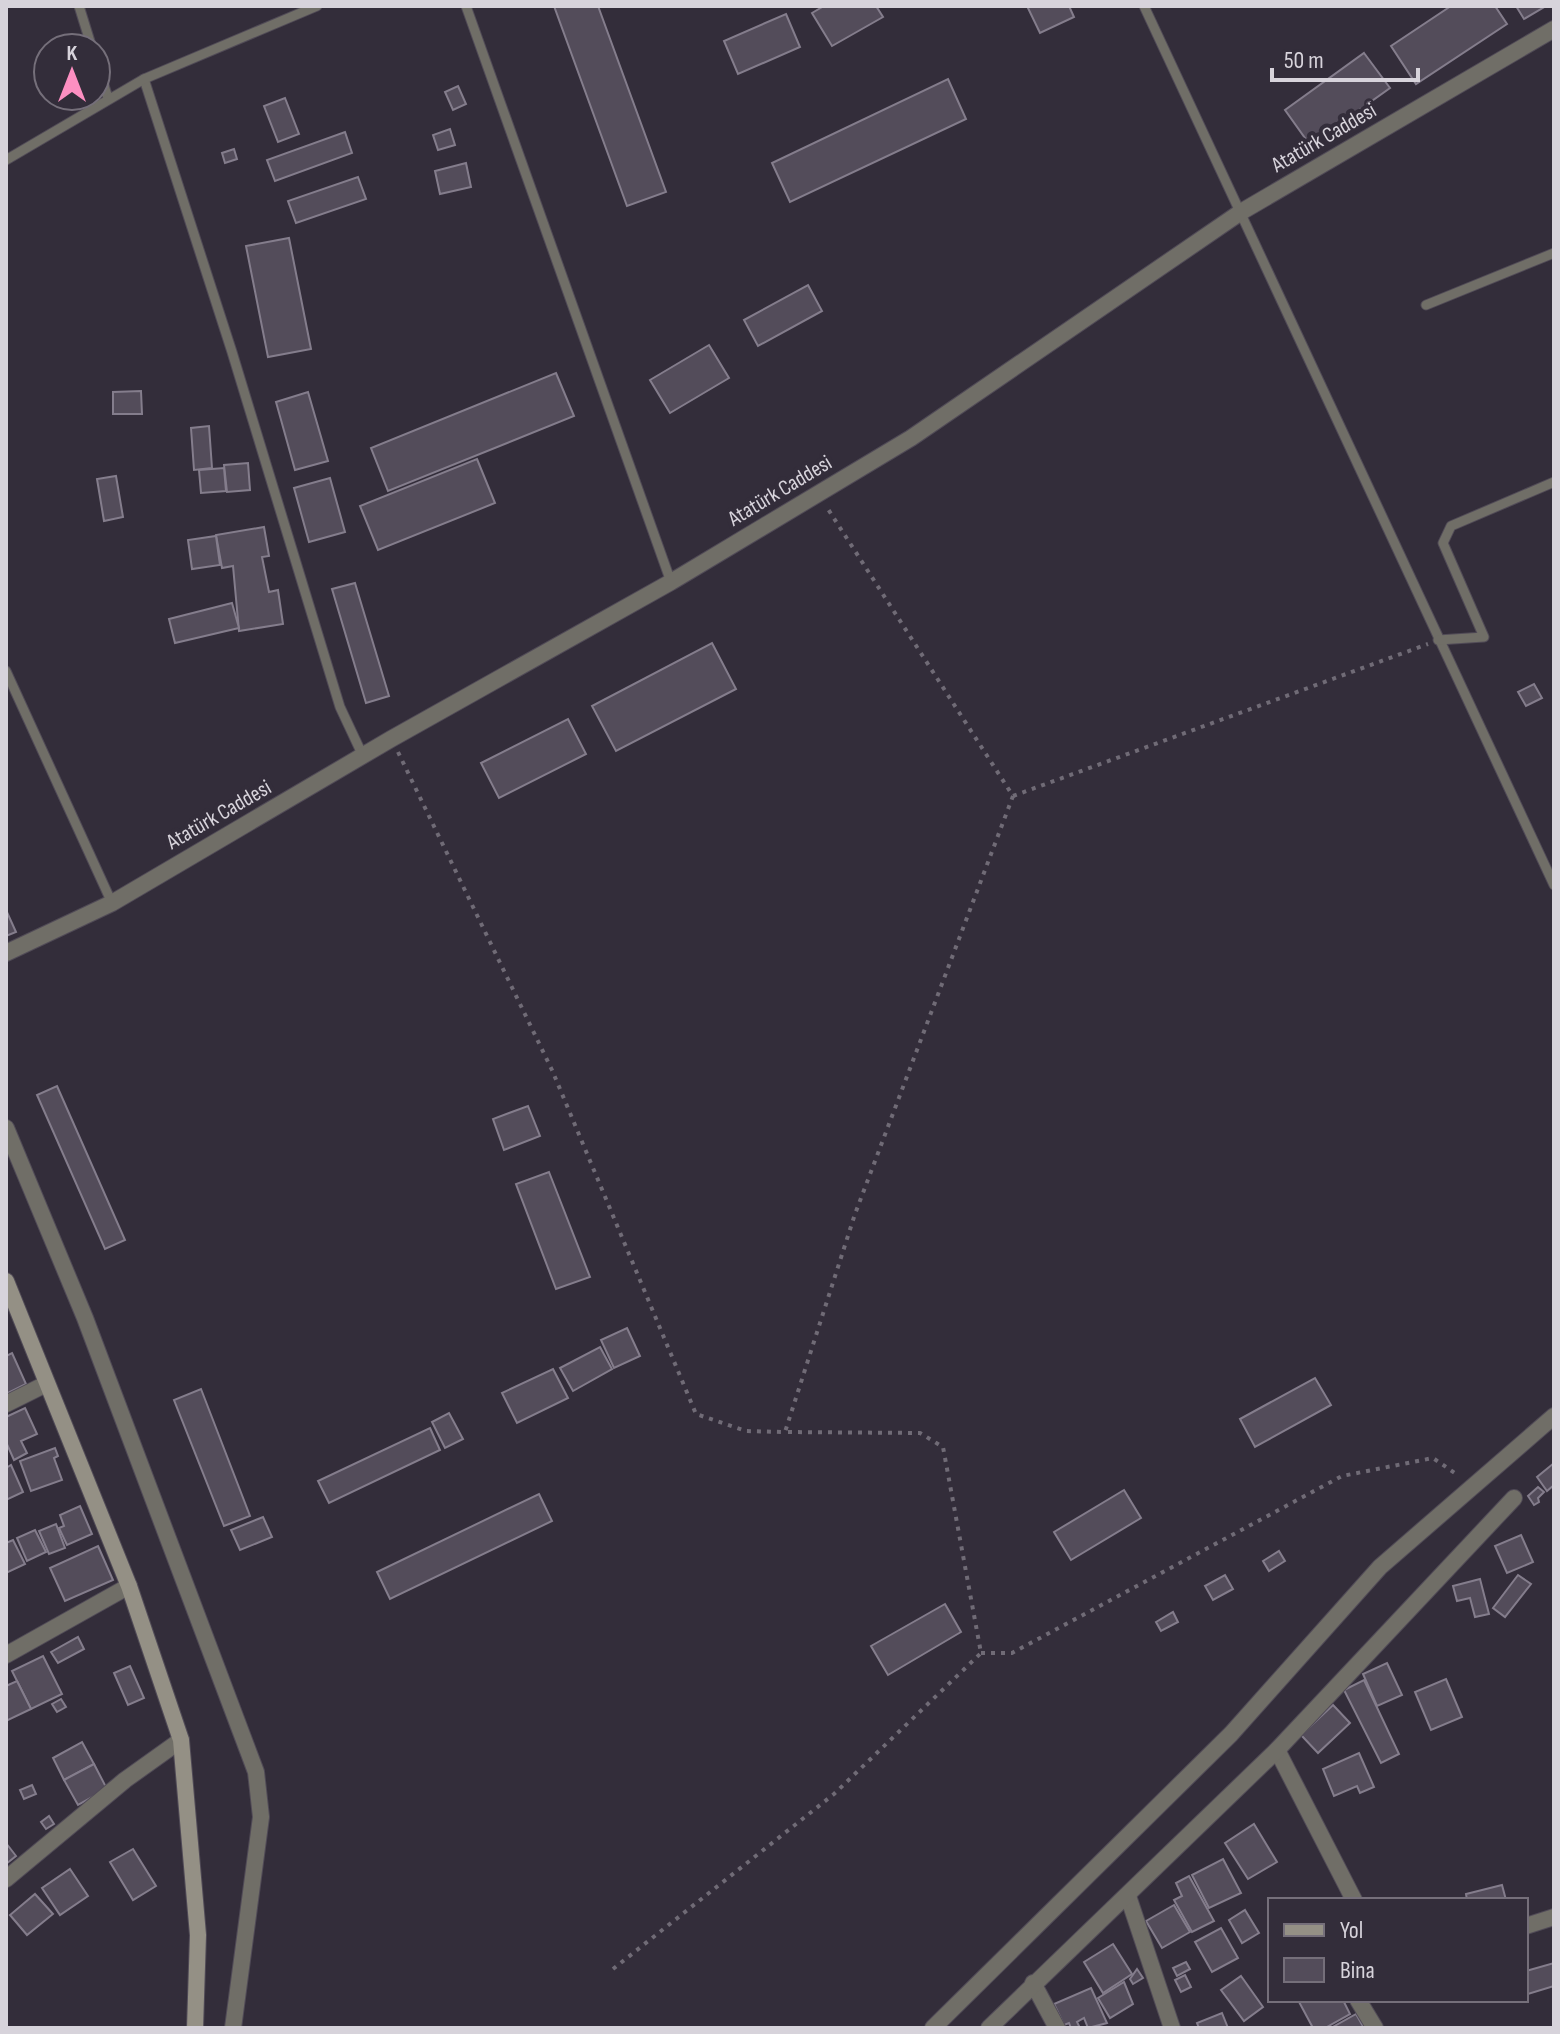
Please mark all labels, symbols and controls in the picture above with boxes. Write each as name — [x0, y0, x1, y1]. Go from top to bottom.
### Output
north arrow — [32, 32, 112, 112]
scale bar — [1272, 32, 1418, 82]
text: K — [67, 40, 78, 67]
text: 50 m — [1284, 46, 1324, 75]
street label: Atatürk Caddesi — [1266, 97, 1381, 179]
street label: Atatürk Caddesi — [722, 449, 837, 533]
street label: Atatürk Caddesi — [161, 774, 276, 856]
legend — [1268, 1898, 1528, 2002]
text: Yol — [1340, 1916, 1363, 1945]
text: Bina — [1340, 1956, 1375, 1985]

